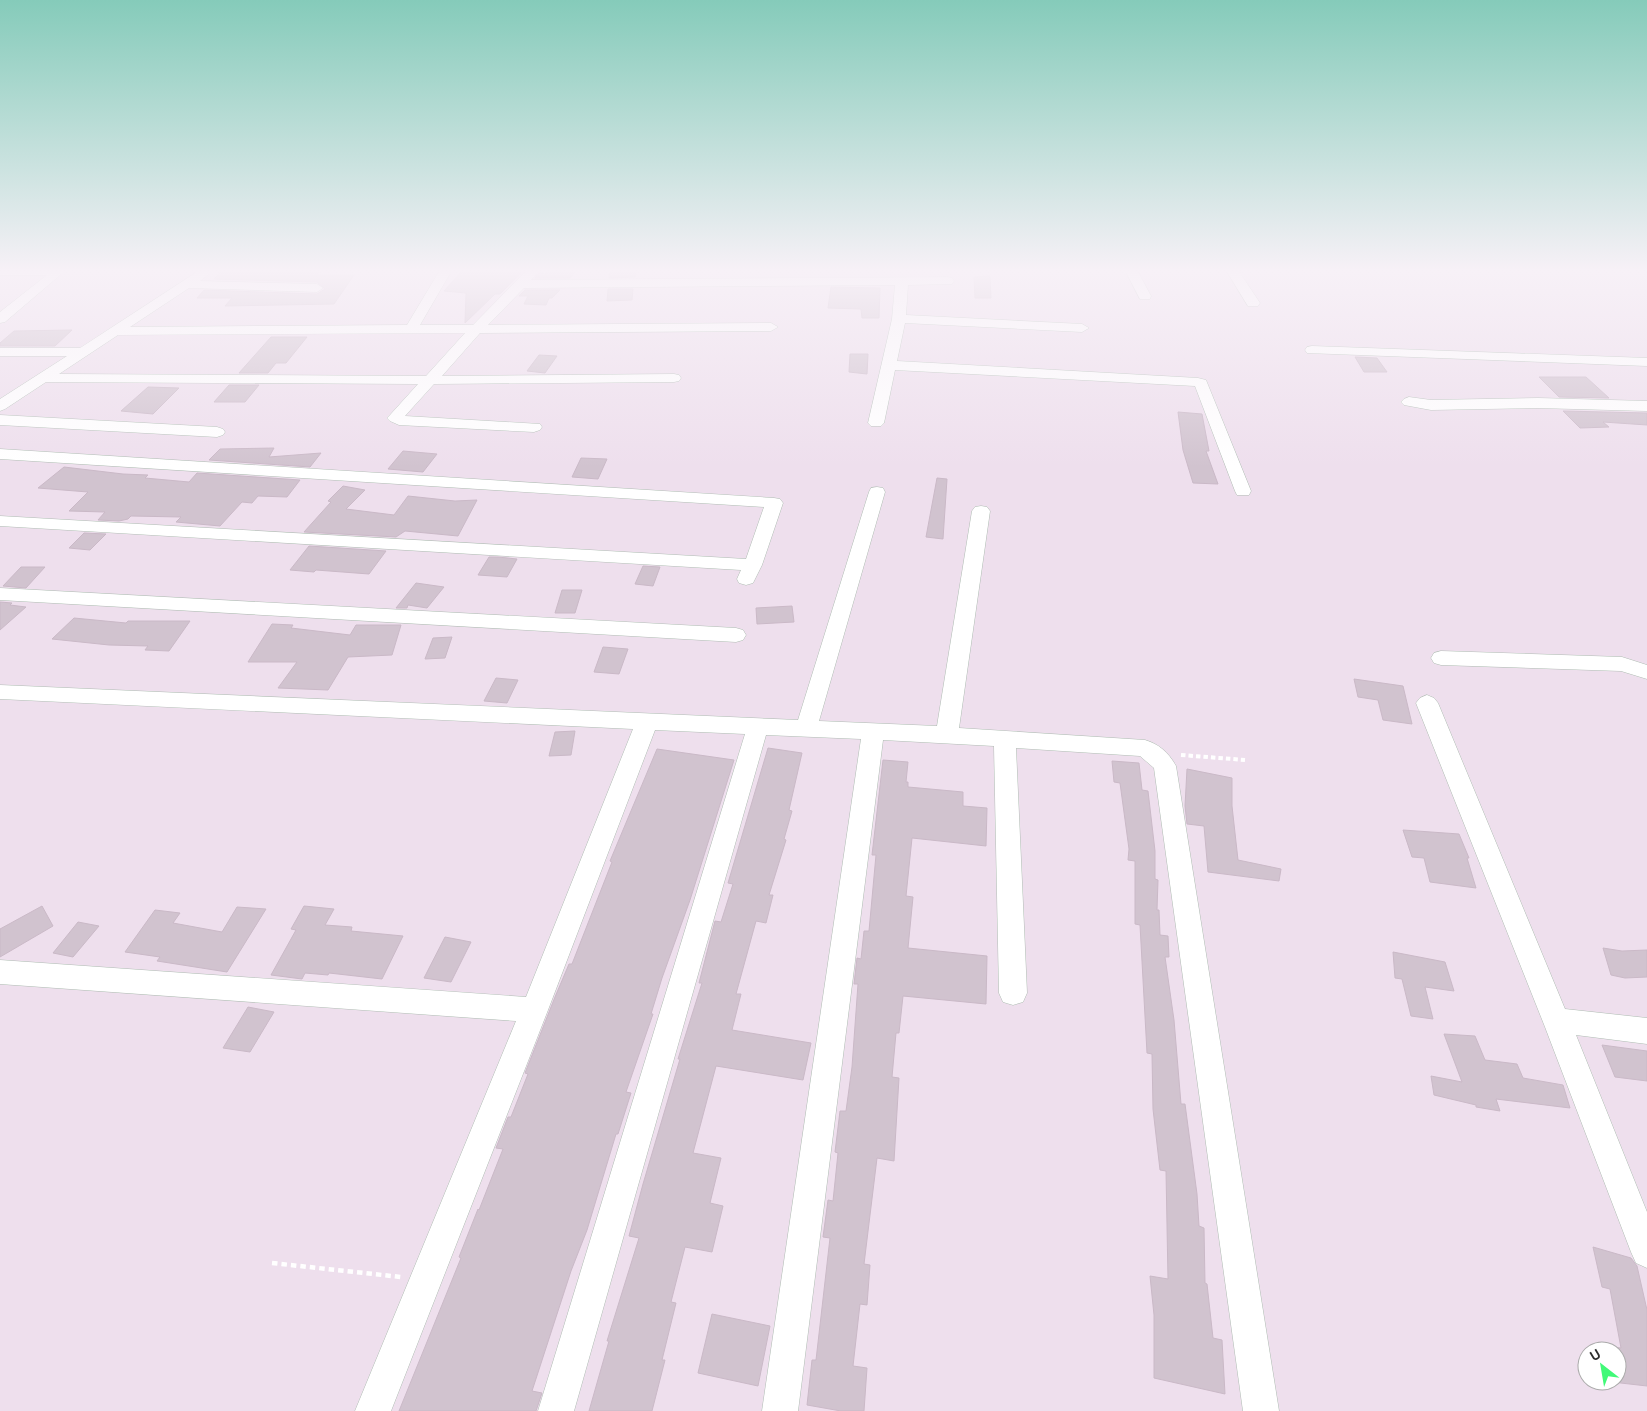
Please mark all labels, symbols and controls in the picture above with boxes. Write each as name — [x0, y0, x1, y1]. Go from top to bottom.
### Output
north arrow — [1577, 1341, 1627, 1391]
text: U — [1587, 1346, 1605, 1366]

